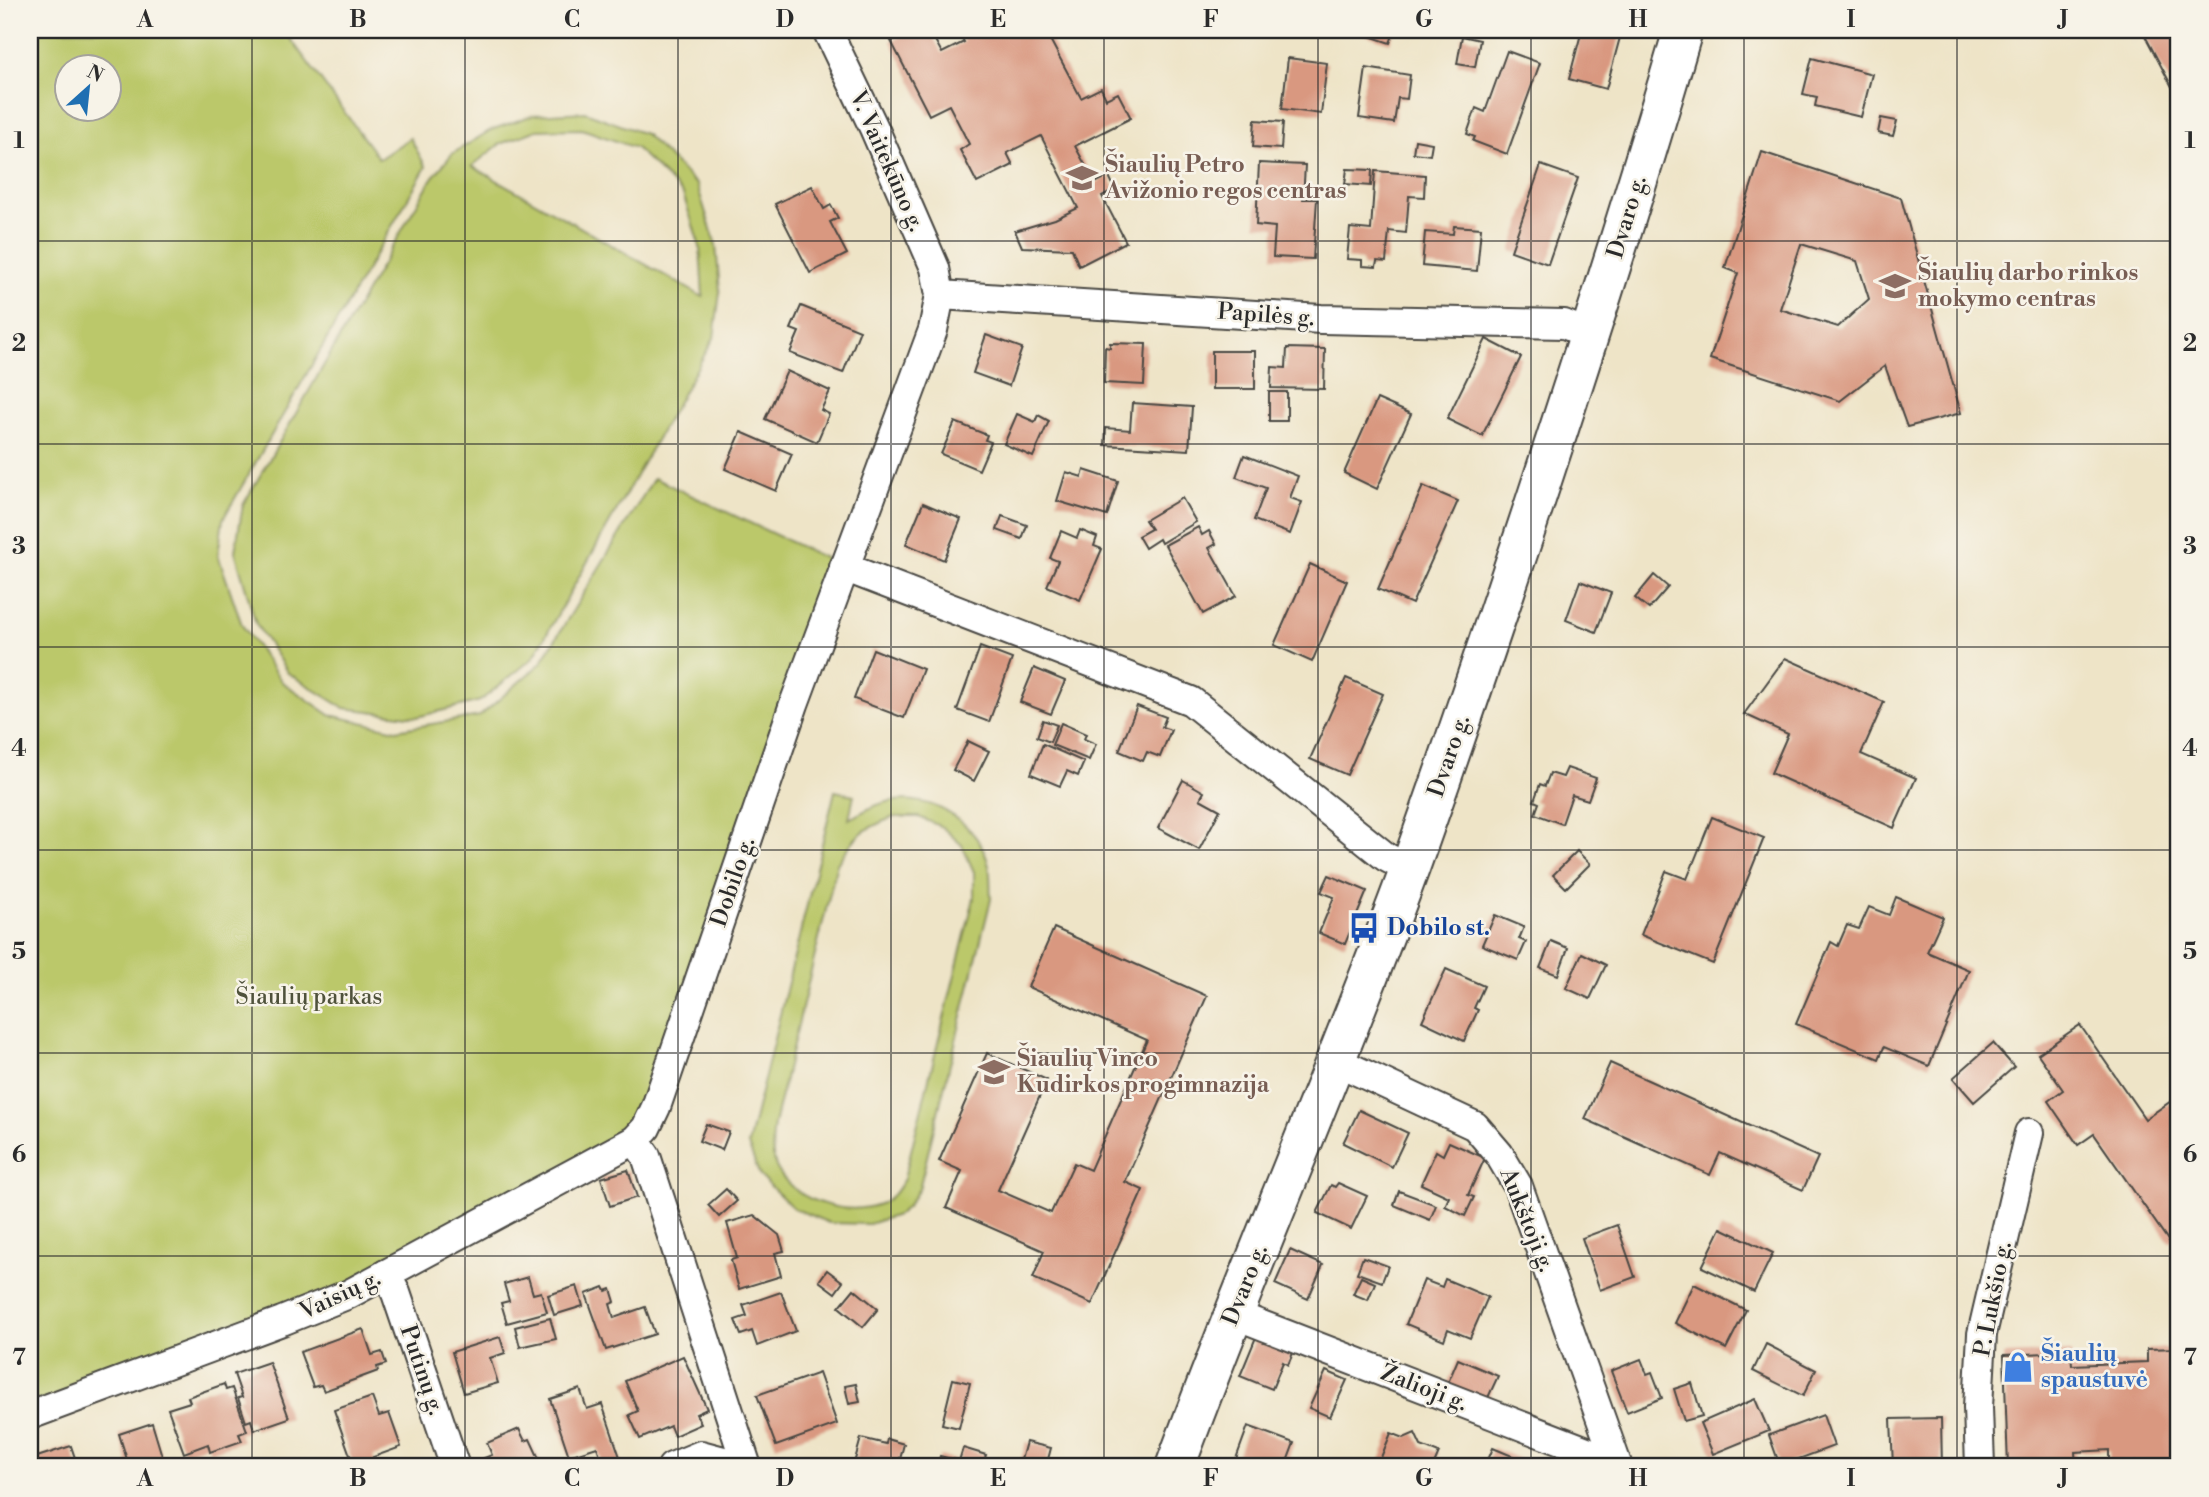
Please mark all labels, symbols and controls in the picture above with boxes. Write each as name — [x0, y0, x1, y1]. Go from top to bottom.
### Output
text: A — [136, 6, 154, 34]
text: B — [349, 6, 367, 34]
text: C — [564, 6, 580, 34]
text: D — [776, 6, 794, 34]
text: E — [990, 6, 1006, 34]
text: F — [1203, 6, 1219, 34]
text: G — [1415, 6, 1433, 34]
text: H — [1629, 6, 1648, 34]
text: I — [1847, 6, 1856, 34]
text: J — [2057, 6, 2069, 34]
north arrow — [52, 52, 122, 122]
text: N — [83, 60, 107, 88]
street label: V. Vaitekūno g. — [843, 85, 931, 236]
text: 1 — [13, 127, 25, 155]
text: 1 — [2184, 127, 2196, 155]
place label: Šiaulių Petro Avižonio regos centras — [1104, 148, 1347, 205]
school or university icon: Šiaulių Petro Avižonio regos centras — [1065, 161, 1099, 195]
street label: Dvaro g. — [1601, 172, 1653, 262]
place label: Šiaulių darbo rinkos mokymo centras — [1918, 256, 2138, 313]
school or university icon: Šiaulių darbo rinkos mokymo centras — [1878, 269, 1912, 303]
street label: Papilės g. — [1217, 298, 1315, 332]
text: 2 — [12, 330, 26, 358]
text: 2 — [2183, 330, 2197, 358]
text: 3 — [12, 533, 26, 561]
text: 3 — [2183, 533, 2197, 561]
street label: Dvaro g. — [1422, 711, 1476, 801]
text: 4 — [11, 735, 27, 763]
text: 4 — [2182, 735, 2198, 763]
street label: Dobilo g. — [705, 834, 761, 930]
bus stop icon: Dobilo st. — [1347, 911, 1381, 945]
place label: Dobilo st. — [1387, 914, 1490, 942]
text: 5 — [12, 938, 26, 966]
text: 5 — [2183, 938, 2197, 966]
park label: Šiaulių parkas — [236, 980, 382, 1011]
place label: Šiaulių Vinco Kudirkos progimnazija — [1017, 1042, 1270, 1099]
school or university icon: Šiaulių Vinco Kudirkos progimnazija — [977, 1055, 1011, 1089]
text: 6 — [12, 1141, 26, 1169]
text: 6 — [2183, 1141, 2197, 1169]
street label: Aukštoji g. — [1493, 1163, 1560, 1276]
street label: P. Lukšio g. — [1968, 1239, 2018, 1359]
street label: Dvaro g. — [1216, 1240, 1274, 1330]
street label: Vaisių g. — [294, 1264, 385, 1326]
street label: Putinų g. — [394, 1321, 450, 1419]
place label: Šiaulių spaustuvė — [2041, 1337, 2148, 1394]
text: 7 — [12, 1344, 26, 1372]
text: 7 — [2183, 1344, 2197, 1372]
shop icon: Šiaulių spaustuvė — [2001, 1350, 2035, 1384]
street label: Žalioji g. — [1377, 1357, 1472, 1417]
text: A — [136, 1465, 154, 1493]
text: B — [349, 1465, 367, 1493]
text: C — [564, 1465, 580, 1493]
text: D — [776, 1465, 794, 1493]
text: E — [990, 1465, 1006, 1493]
text: F — [1203, 1465, 1219, 1493]
text: G — [1415, 1465, 1433, 1493]
text: H — [1629, 1465, 1648, 1493]
text: I — [1847, 1465, 1856, 1493]
text: J — [2057, 1465, 2069, 1493]

